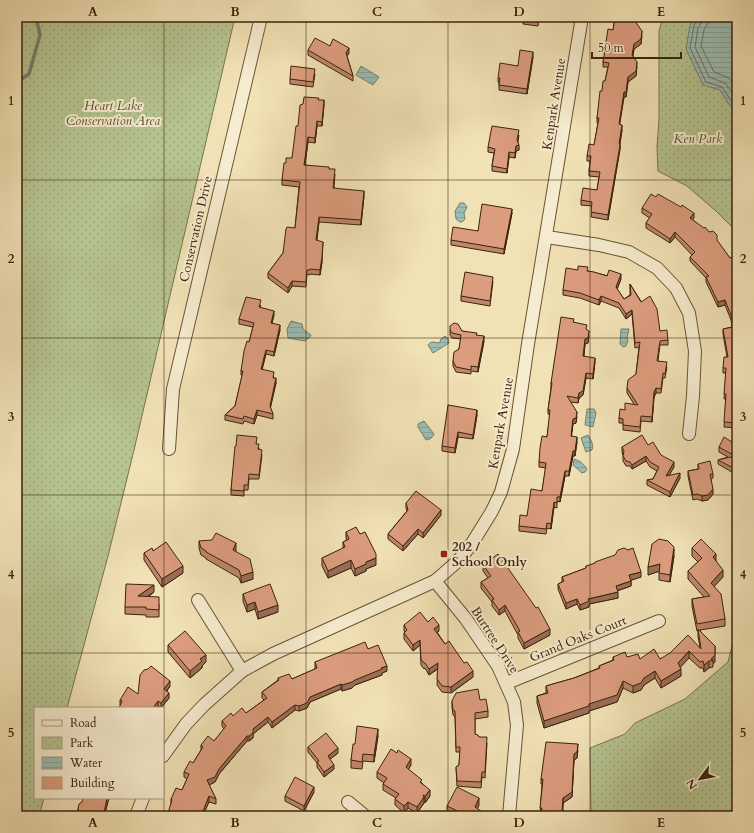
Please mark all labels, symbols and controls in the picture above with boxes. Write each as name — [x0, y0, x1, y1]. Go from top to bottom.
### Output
text: A — [88, 3, 98, 21]
text: B — [230, 3, 240, 21]
text: C — [372, 3, 382, 21]
text: D — [513, 3, 525, 21]
text: E — [657, 3, 665, 21]
scale bar — [592, 34, 681, 60]
text: 50 m — [598, 40, 625, 56]
street label: Kenpark Avenue — [538, 57, 570, 151]
text: 1 — [8, 92, 14, 110]
text: 1 — [740, 92, 746, 110]
park label: Heart Lake Conservation Area — [66, 97, 160, 130]
park label: Ken Park — [673, 130, 723, 148]
street label: Conservation Drive — [175, 174, 217, 284]
text: 2 — [8, 250, 15, 268]
text: 2 — [740, 250, 747, 268]
street label: Kenpark Avenue — [484, 376, 518, 470]
text: 3 — [8, 408, 15, 426]
text: 3 — [740, 408, 747, 426]
place label: 202 / School Only — [452, 538, 527, 571]
marker: 202 / School Only — [439, 549, 449, 559]
text: 4 — [8, 566, 15, 584]
text: 4 — [740, 566, 747, 584]
street label: Burtree Drive — [467, 603, 523, 677]
street label: Grand Oaks Court — [527, 611, 629, 667]
legend — [34, 707, 164, 799]
text: Road — [70, 715, 97, 731]
text: 5 — [8, 724, 14, 742]
text: 5 — [740, 724, 746, 742]
text: Park — [70, 735, 94, 751]
text: Water — [69, 755, 103, 771]
north arrow — [680, 759, 720, 799]
text: Building — [70, 775, 115, 791]
text: N — [683, 776, 701, 792]
text: A — [88, 814, 98, 832]
text: B — [230, 814, 240, 832]
text: C — [372, 814, 382, 832]
text: D — [513, 814, 525, 832]
text: E — [657, 814, 665, 832]

